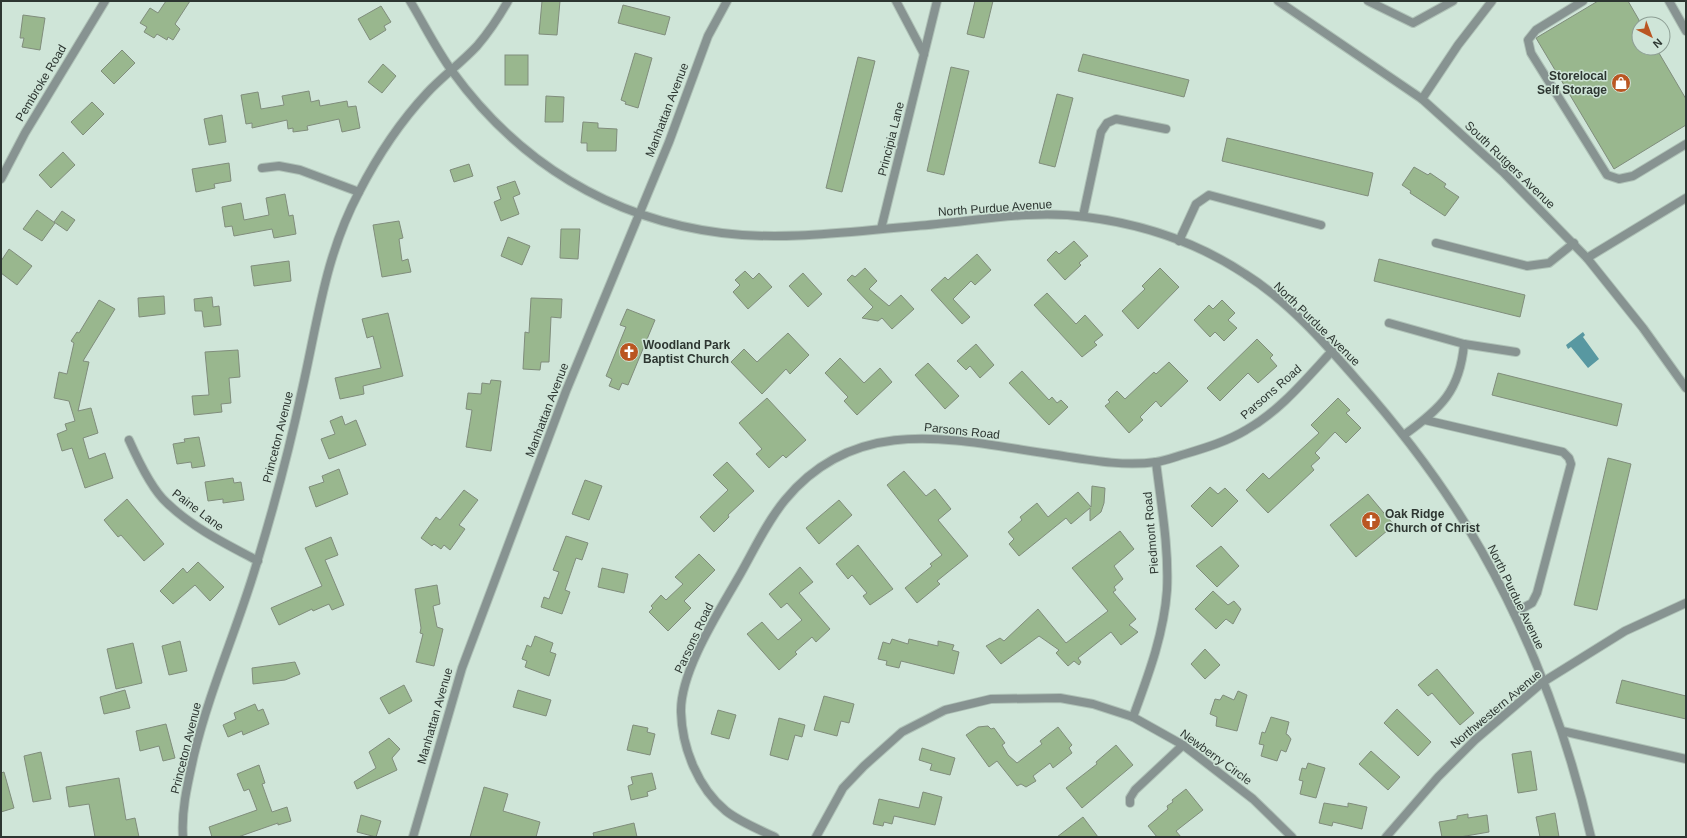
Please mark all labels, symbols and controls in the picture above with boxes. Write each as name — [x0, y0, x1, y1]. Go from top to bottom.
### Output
north arrow — [1631, 16, 1671, 56]
text: N — [1651, 36, 1665, 51]
street label: Pembroke Road — [13, 42, 69, 124]
street label: Manhattan Avenue — [643, 61, 692, 159]
place label: Storelocal Self Storage — [1537, 69, 1607, 97]
shop icon: Storelocal Self Storage — [1610, 72, 1632, 94]
street label: Principia Lane — [875, 100, 907, 178]
street label: South Rutgers Avenue — [1462, 118, 1558, 212]
street label: North Purdue Avenue — [937, 197, 1053, 219]
street label: North Purdue Avenue — [1271, 279, 1363, 369]
place label: Woodland Park Baptist Church — [643, 338, 730, 366]
church icon: Woodland Park Baptist Church — [618, 341, 640, 363]
street label: Manhattan Avenue — [523, 361, 572, 459]
street label: Parsons Road — [1238, 362, 1304, 422]
street label: Princeton Avenue — [260, 389, 296, 484]
street label: Parsons Road — [923, 420, 1001, 442]
street label: Paine Lane — [170, 486, 227, 534]
street label: Piedmont Road — [1140, 491, 1162, 575]
place label: Oak Ridge Church of Christ — [1385, 507, 1480, 535]
church icon: Oak Ridge Church of Christ — [1360, 510, 1382, 532]
street label: North Purdue Avenue — [1485, 542, 1548, 652]
street label: Parsons Road — [672, 601, 716, 675]
street label: Manhattan Avenue — [415, 666, 456, 766]
street label: Northwestern Avenue — [1448, 667, 1545, 751]
street label: Princeton Avenue — [168, 700, 204, 795]
street label: Newberry Circle — [1177, 726, 1255, 788]

